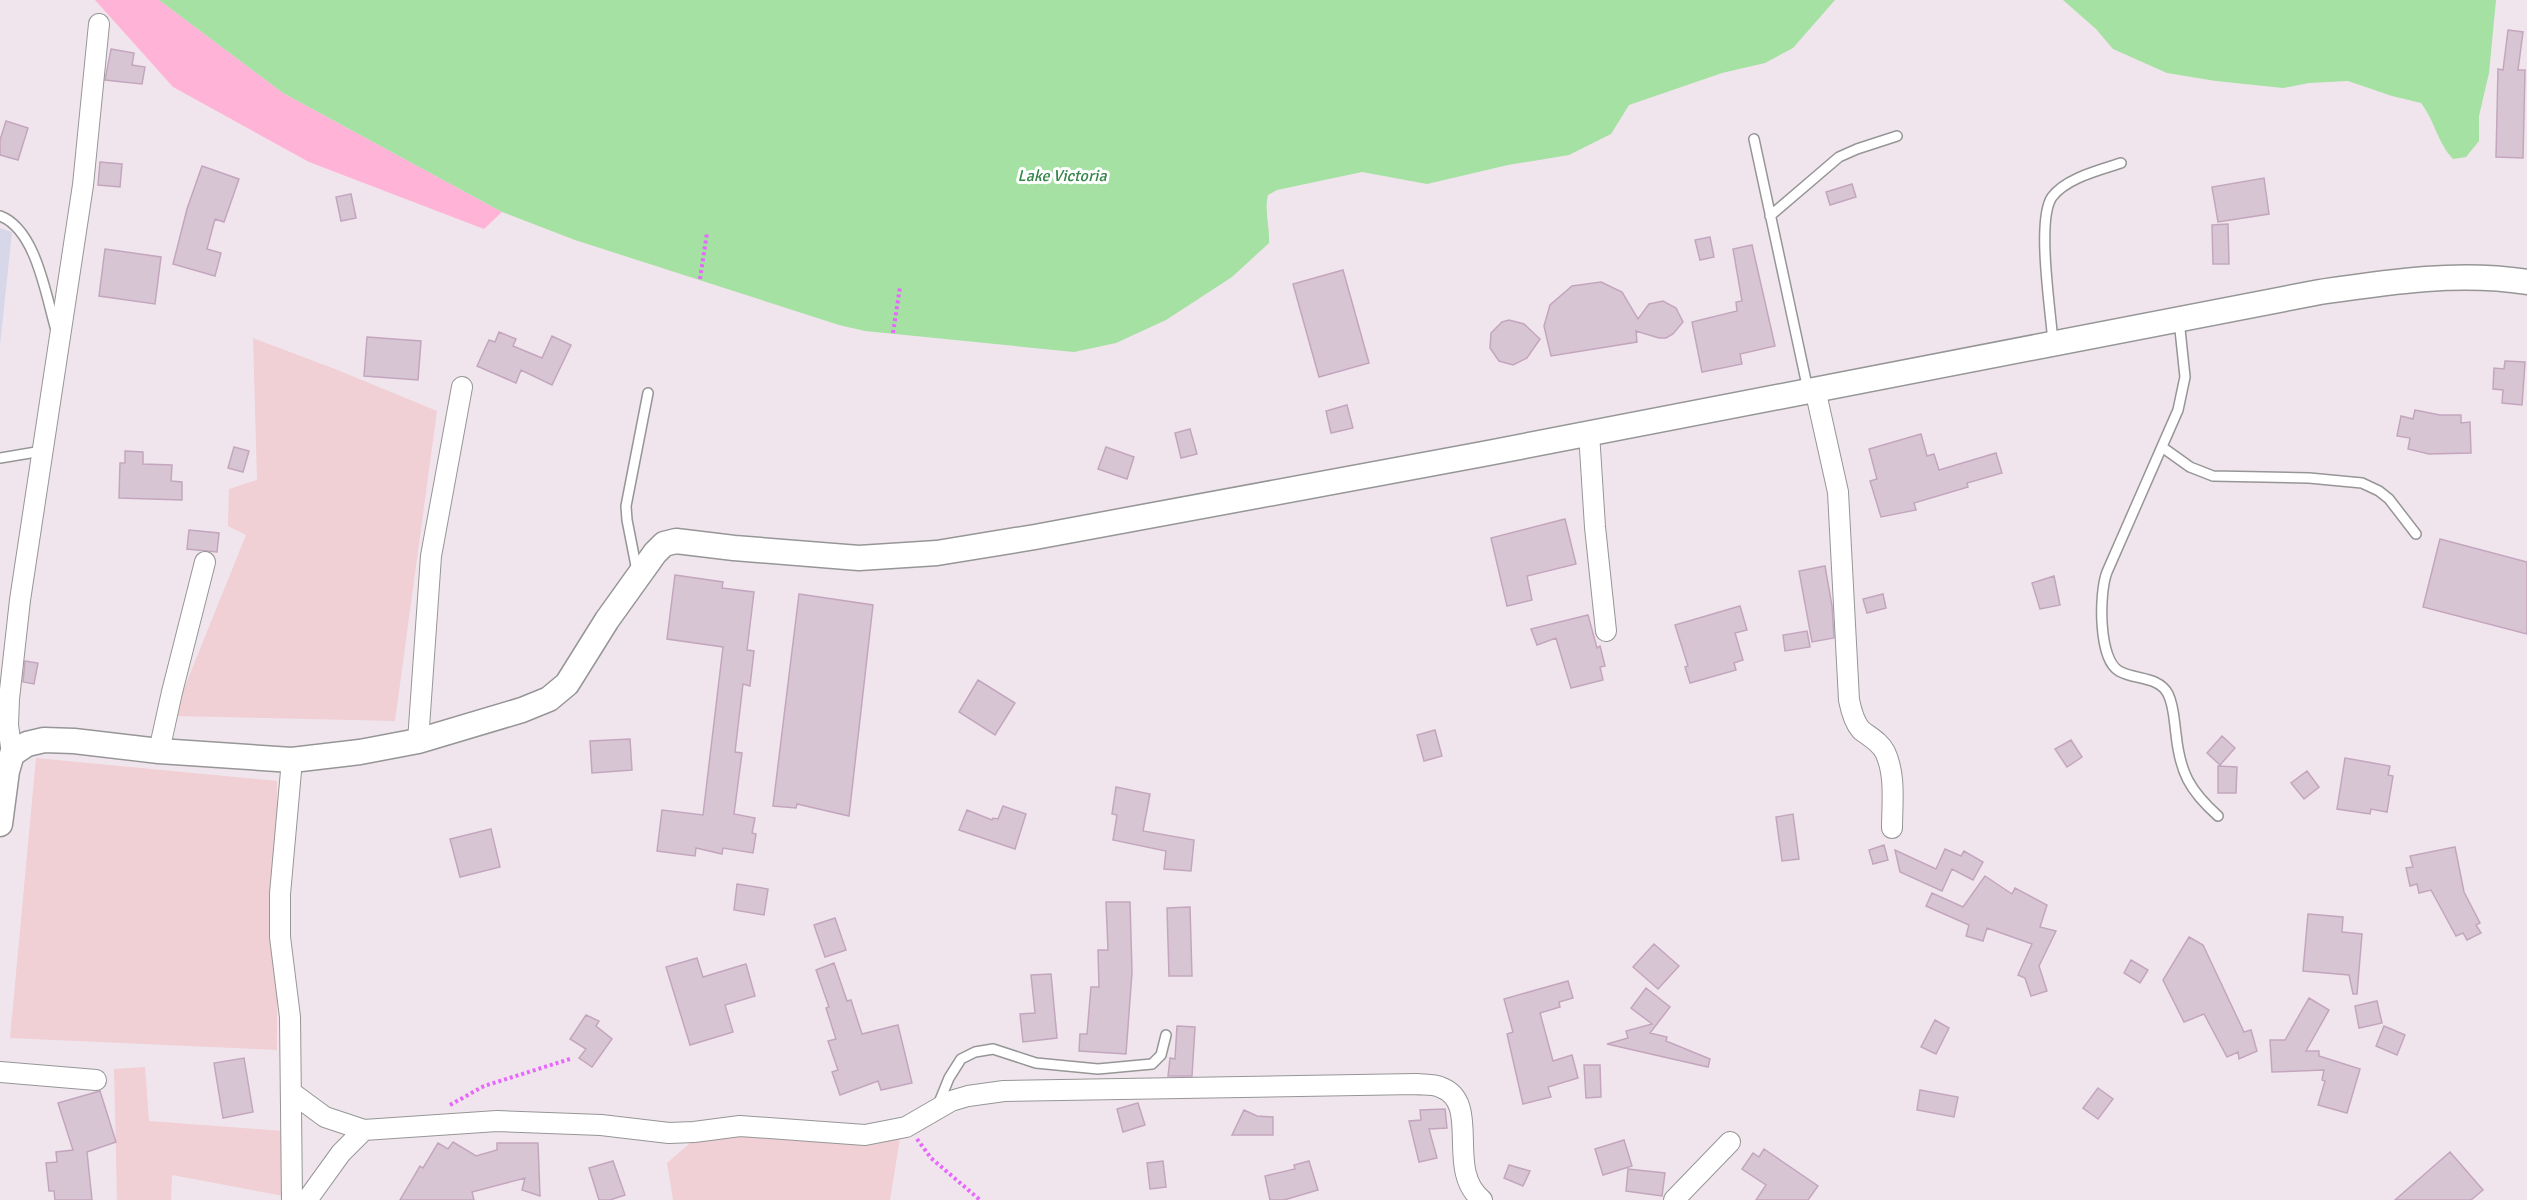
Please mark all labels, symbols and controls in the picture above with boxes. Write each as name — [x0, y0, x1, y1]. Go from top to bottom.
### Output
water label: Lake Victoria — [1018, 166, 1107, 186]

